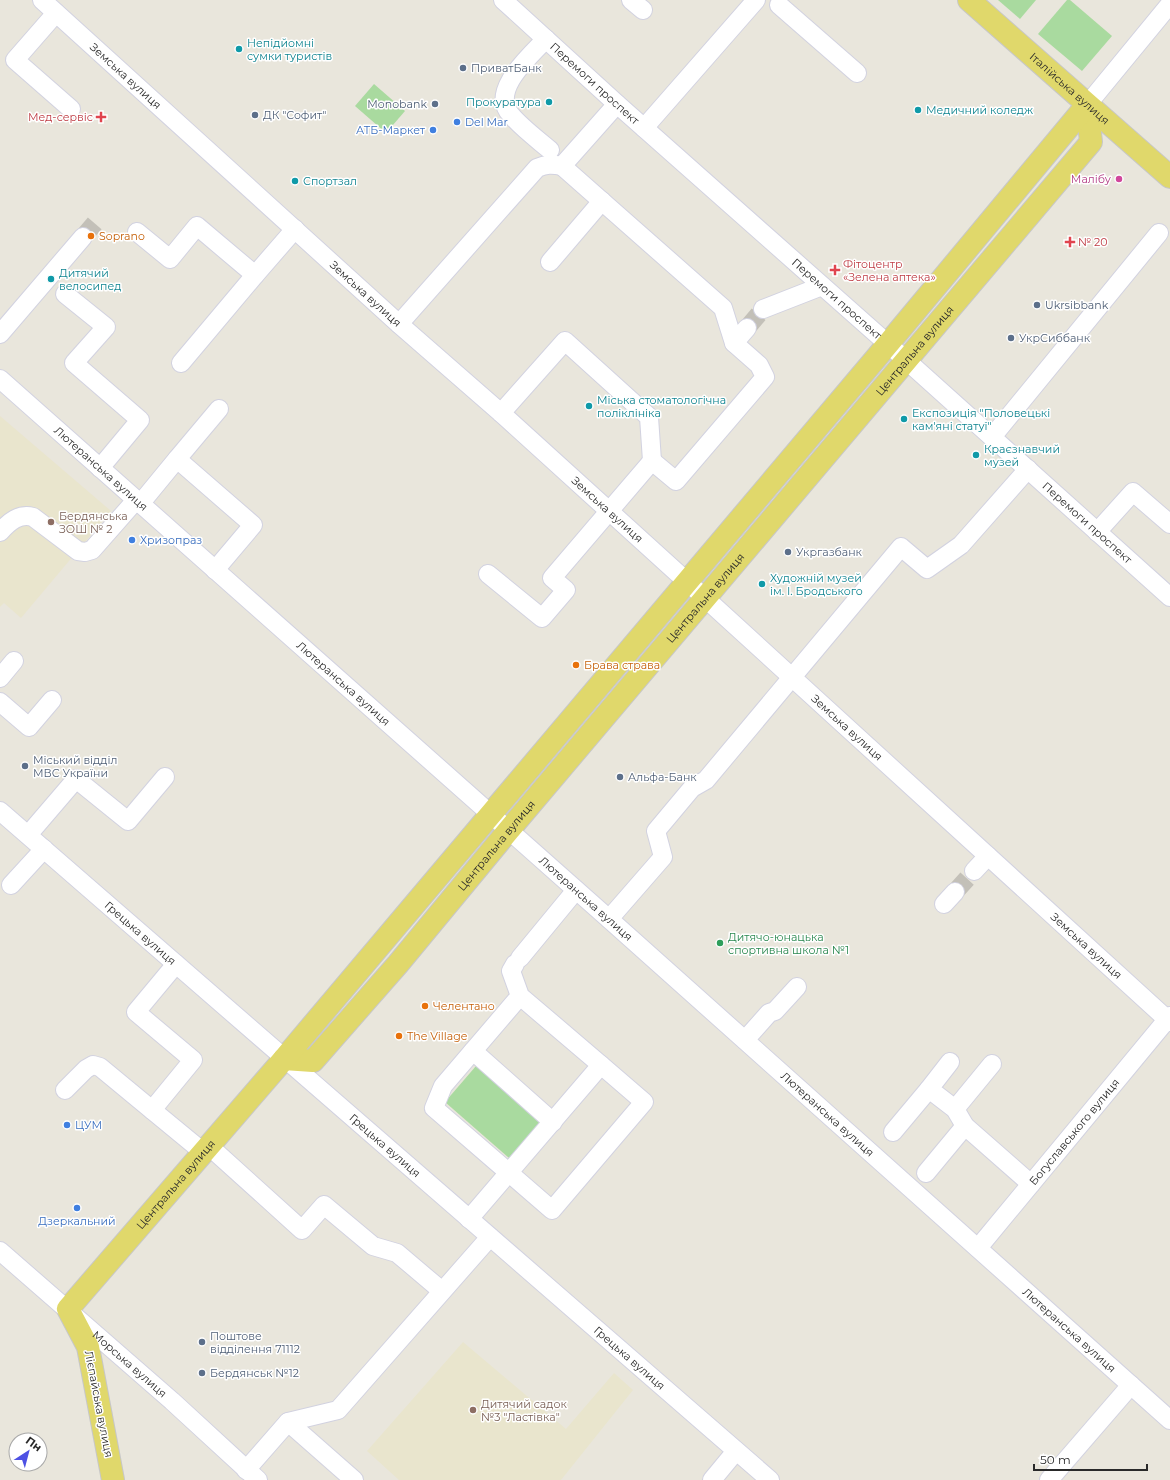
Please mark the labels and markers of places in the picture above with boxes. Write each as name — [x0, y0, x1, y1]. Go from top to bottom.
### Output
place label: Непідйомні сумки туристів — [247, 36, 332, 63]
marker: Непідйомні сумки туристів — [234, 44, 244, 54]
place label: ПриватБанк — [471, 61, 542, 75]
marker: ПриватБанк — [458, 63, 468, 73]
place label: Прокуратура — [466, 95, 541, 109]
place label: Monobank — [367, 97, 427, 111]
marker: Прокуратура — [544, 97, 554, 107]
marker: Monobank — [430, 99, 440, 109]
place label: Медичний коледж — [926, 103, 1033, 117]
marker: Медичний коледж — [913, 105, 923, 115]
place label: ДК "Софит" — [263, 108, 326, 122]
place label: Мед-сервіс — [28, 110, 93, 124]
marker: ДК "Софит" — [250, 110, 260, 120]
marker: Мед-сервіс — [96, 112, 106, 122]
place label: Del Mar — [465, 115, 508, 129]
marker: Del Mar — [452, 117, 462, 127]
place label: АТБ-Маркет — [356, 123, 426, 137]
marker: АТБ-Маркет — [428, 125, 438, 135]
place label: Малібу — [1071, 172, 1112, 186]
place label: Спортзал — [303, 174, 357, 188]
marker: Малібу — [1114, 174, 1124, 184]
marker: Спортзал — [290, 176, 300, 186]
place label: Soprano — [99, 229, 145, 243]
marker: Soprano — [86, 231, 96, 241]
place label: № 20 — [1078, 235, 1108, 249]
marker: № 20 — [1065, 237, 1075, 247]
place label: Фітоцентр «Зелена аптека» — [843, 257, 936, 284]
marker: Фітоцентр «Зелена аптека» — [830, 265, 840, 275]
place label: Дитячий велосипед — [59, 266, 121, 293]
marker: Дитячий велосипед — [46, 274, 56, 284]
place label: Ukrsibbank — [1045, 298, 1109, 312]
marker: Ukrsibbank — [1032, 300, 1042, 310]
place label: УкрСиббанк — [1019, 331, 1091, 345]
marker: УкрСиббанк — [1006, 333, 1016, 343]
place label: Міська стоматологічна поліклініка — [597, 393, 726, 420]
marker: Міська стоматологічна поліклініка — [584, 401, 594, 411]
place label: Експозиція "Половецькі кам'яні статуї" — [912, 406, 1050, 433]
marker: Експозиція "Половецькі кам'яні статуї" — [899, 414, 909, 424]
place label: Краєзнавчий музей — [984, 442, 1060, 469]
marker: Краєзнавчий музей — [971, 450, 981, 460]
place label: Бердянська ЗОШ № 2 — [59, 509, 128, 536]
marker: Бердянська ЗОШ № 2 — [46, 517, 56, 527]
place label: Хризопраз — [140, 533, 202, 547]
marker: Хризопраз — [127, 535, 137, 545]
place label: Укргазбанк — [796, 545, 863, 559]
marker: Укргазбанк — [783, 547, 793, 557]
place label: Художній музей ім. І. Бродського — [770, 571, 863, 598]
marker: Художній музей ім. І. Бродського — [757, 579, 767, 589]
place label: Брава страва — [584, 658, 660, 672]
marker: Брава страва — [571, 660, 581, 670]
place label: Міський відділ МВС України — [33, 753, 117, 780]
marker: Міський відділ МВС України — [20, 761, 30, 771]
place label: Альфа-Банк — [628, 770, 697, 784]
marker: Альфа-Банк — [615, 772, 625, 782]
place label: Дитячо-юнацька спортивна школа №1 — [728, 930, 849, 957]
marker: Дитячо-юнацька спортивна школа №1 — [715, 938, 725, 948]
place label: Челентано — [433, 999, 495, 1013]
marker: Челентано — [420, 1001, 430, 1011]
place label: The Village — [407, 1029, 468, 1043]
marker: The Village — [394, 1031, 404, 1041]
place label: ЦУМ — [75, 1118, 102, 1132]
marker: ЦУМ — [62, 1120, 72, 1130]
marker: Дзеркальний — [72, 1203, 82, 1213]
place label: Дзеркальний — [38, 1214, 116, 1228]
place label: Поштове відділення 71112 — [210, 1329, 300, 1356]
marker: Поштове відділення 71112 — [197, 1337, 207, 1347]
place label: Бердянськ №12 — [210, 1366, 299, 1380]
marker: Бердянськ №12 — [197, 1368, 207, 1378]
place label: Дитячий садок №3 "Ластівка" — [481, 1397, 567, 1424]
marker: Дитячий садок №3 "Ластівка" — [468, 1405, 478, 1415]

